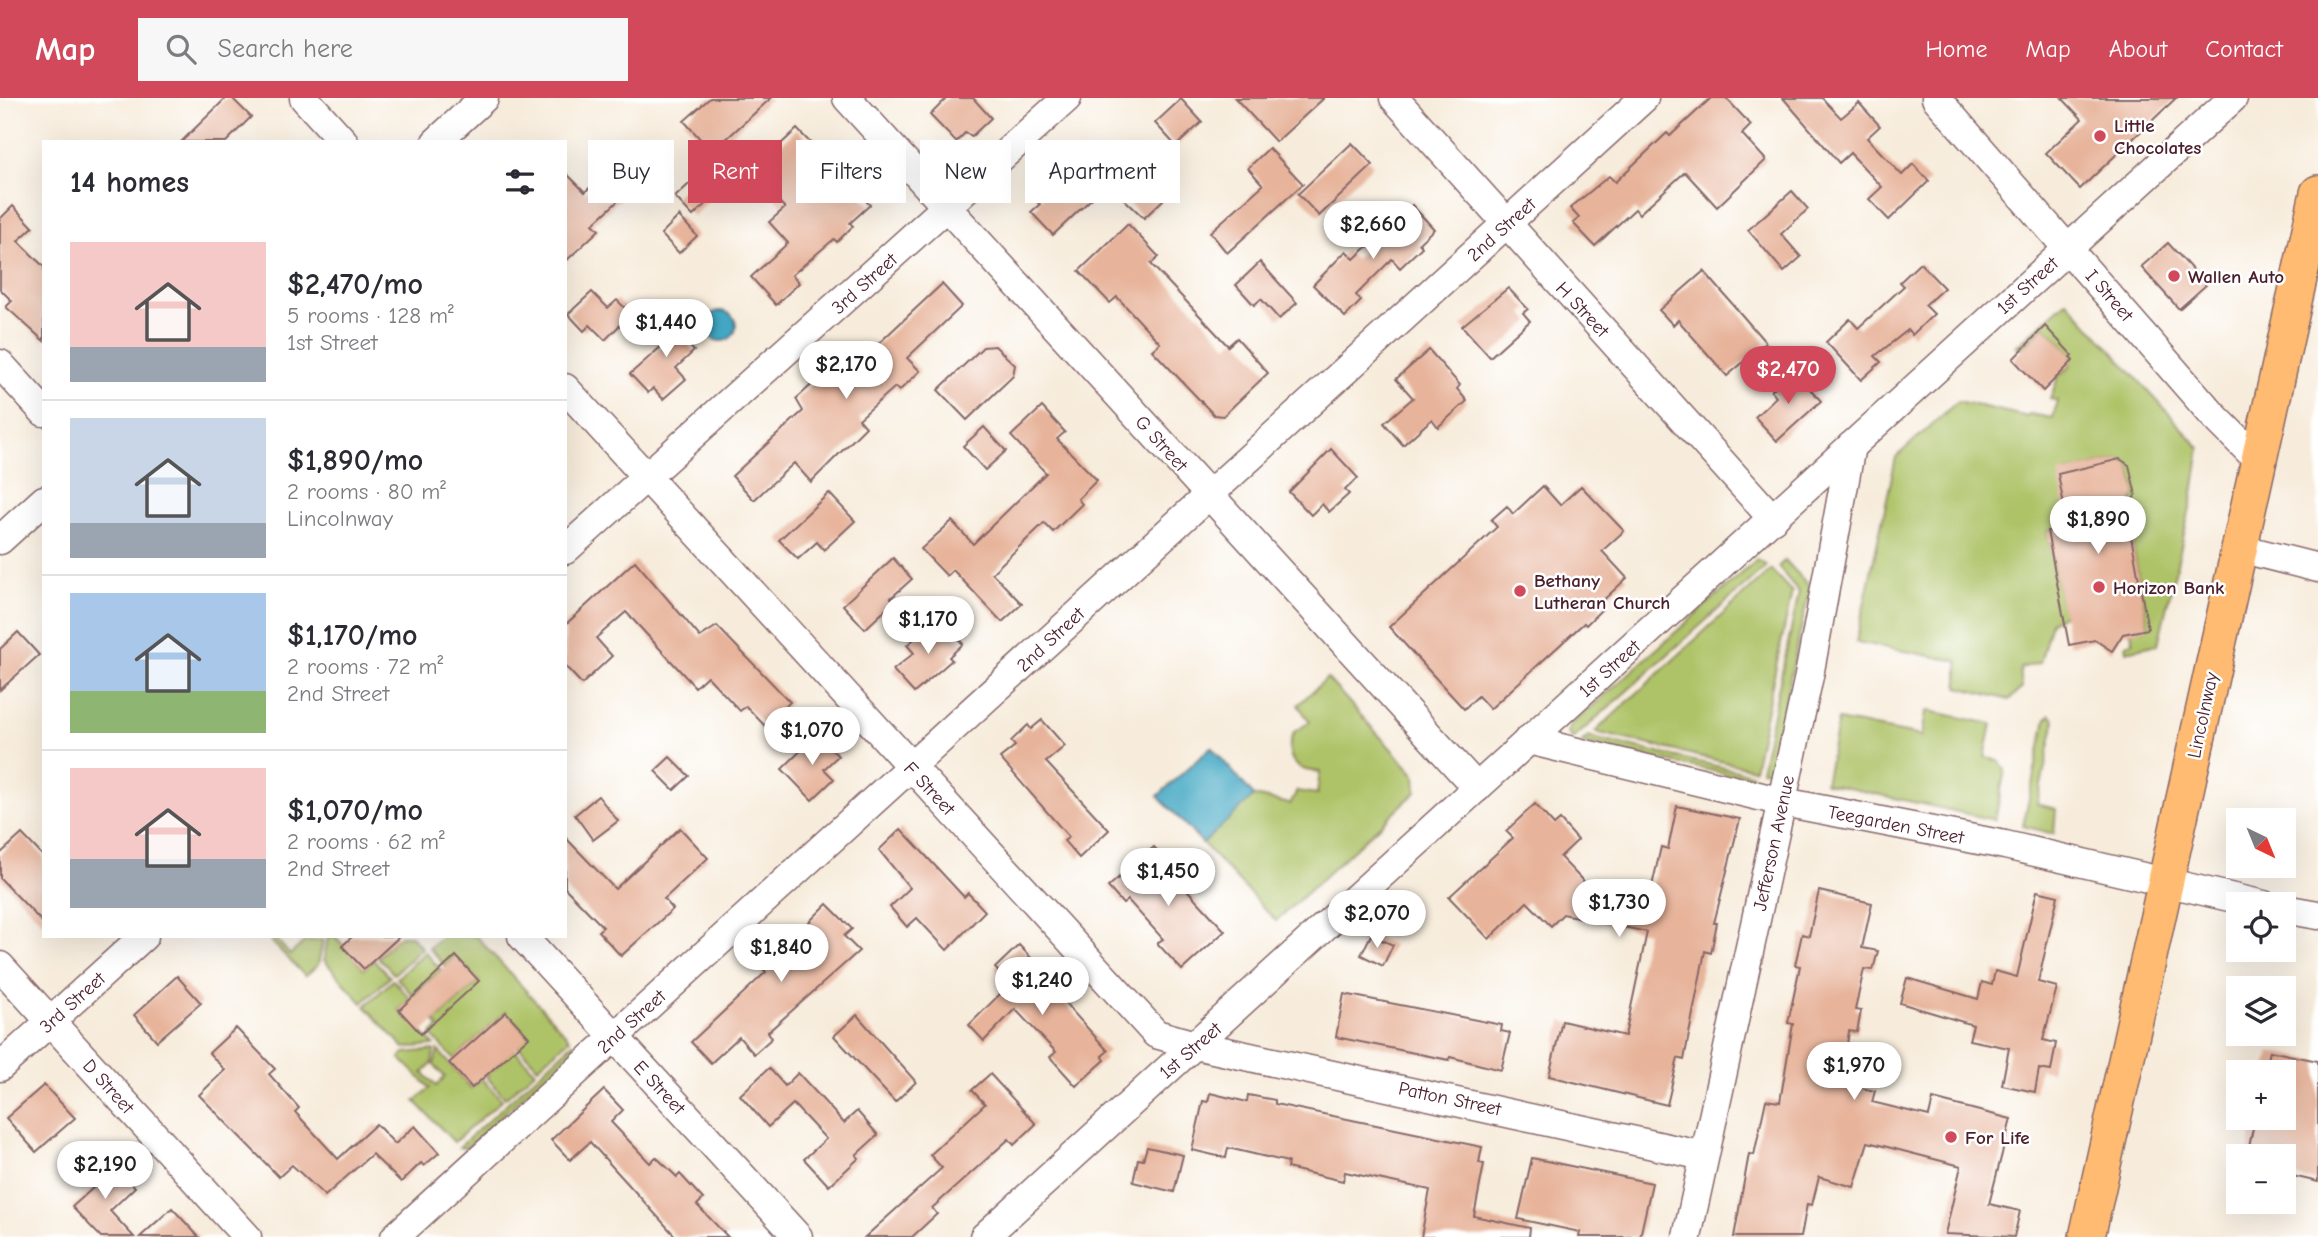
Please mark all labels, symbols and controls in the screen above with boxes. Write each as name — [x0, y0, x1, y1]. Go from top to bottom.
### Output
search box — [138, 18, 628, 81]
text: Map — [35, 30, 96, 68]
icon: search — [162, 30, 200, 68]
text: Search here — [218, 34, 353, 64]
text: Home — [1926, 35, 1987, 63]
text: Map — [2025, 35, 2071, 63]
text: About — [2109, 35, 2167, 63]
text: Contact — [2205, 35, 2283, 63]
place label: Little Chocolates — [2114, 115, 2201, 159]
marker: Little Chocolates — [2092, 128, 2108, 144]
chip: Buy — [588, 140, 674, 203]
chip: Rent — [688, 140, 782, 203]
chip: Filters — [796, 140, 906, 203]
chip: New — [920, 140, 1011, 203]
chip: Apartment — [1025, 140, 1180, 203]
icon: filters — [501, 163, 539, 201]
text: 14 homes — [70, 165, 189, 200]
street label: 2nd Street — [1463, 193, 1541, 266]
pin: $2,660 — [1316, 202, 1430, 261]
text: $2,660 — [1340, 210, 1406, 237]
street label: 3rd Street — [827, 248, 902, 319]
street label: 1st Street — [1993, 252, 2063, 319]
street label: I Street — [2081, 265, 2138, 326]
place label: Wallen Auto — [2188, 266, 2284, 288]
text: $2,470/mo — [287, 267, 423, 302]
marker: Wallen Auto — [2166, 268, 2182, 284]
icon: home — [126, 270, 210, 354]
street label: H Street — [1551, 277, 1614, 342]
pin: $1,440 — [609, 300, 723, 359]
text: 5 rooms · 128 m² — [287, 302, 454, 329]
text: $1,440 — [635, 308, 697, 335]
text: 1st Street — [287, 329, 378, 356]
pin: $2,170 — [789, 342, 903, 401]
pin: $2,470 — [1731, 346, 1845, 406]
text: $2,170 — [815, 350, 877, 377]
text: $2,470 — [1756, 355, 1820, 382]
street label: G Street — [1130, 411, 1192, 477]
text: $1,890/mo — [287, 443, 423, 478]
icon: home — [126, 446, 210, 530]
text: 2 rooms · 80 m² — [287, 478, 446, 505]
pin: $1,890 — [2041, 496, 2155, 556]
text: Lincolnway — [287, 505, 393, 532]
text: $1,890 — [2066, 505, 2130, 532]
place label: Bethany Lutheran Church — [1534, 570, 1670, 614]
place label: Horizon Bank — [2113, 577, 2225, 599]
marker: Horizon Bank — [2091, 579, 2107, 595]
marker: Bethany Lutheran Church — [1512, 583, 1528, 599]
pin: $1,170 — [871, 596, 985, 656]
street label: 2nd Street — [1012, 603, 1089, 677]
text: $1,170 — [898, 605, 958, 632]
text: $1,170/mo — [287, 618, 418, 653]
icon: home — [126, 621, 210, 705]
street label: 1st Street — [1575, 635, 1645, 702]
text: 2 rooms · 72 m² — [287, 653, 443, 680]
street label: Lincolnway — [2183, 670, 2223, 760]
text: 2nd Street — [287, 680, 389, 707]
pin: $1,070 — [755, 708, 869, 767]
text: $1,070 — [780, 716, 844, 743]
street label: F Street — [899, 757, 960, 820]
street label: Jefferson Avenue — [1749, 773, 1799, 913]
text: $1,070/mo — [287, 793, 423, 828]
icon: home — [126, 796, 210, 880]
street label: Teegarden Street — [1826, 801, 1966, 849]
north arrow — [2226, 808, 2296, 878]
map controls — [2226, 808, 2296, 1214]
text: 2 rooms · 62 m² — [287, 828, 445, 855]
pin: $1,450 — [1111, 848, 1225, 908]
text: 2nd Street — [287, 855, 389, 882]
text: $1,450 — [1136, 857, 1200, 884]
pin: $1,730 — [1562, 880, 1676, 939]
text: $1,730 — [1588, 888, 1650, 915]
pin: $2,070 — [1320, 890, 1434, 950]
button: locate — [2226, 892, 2296, 962]
text: $2,070 — [1344, 899, 1410, 926]
pin: $1,840 — [724, 924, 838, 984]
text: $1,840 — [750, 933, 813, 960]
pin: $1,240 — [985, 958, 1099, 1017]
text: $1,240 — [1011, 966, 1073, 993]
street label: 3rd Street — [35, 967, 110, 1038]
button: layers — [2226, 976, 2296, 1046]
street label: 2nd Street — [593, 985, 671, 1058]
street label: 1st Street — [1155, 1018, 1227, 1084]
pin: $1,970 — [1797, 1042, 1911, 1102]
text: $1,970 — [1823, 1051, 1885, 1078]
street label: D Street — [78, 1055, 139, 1119]
street label: E Street — [629, 1056, 690, 1120]
button: + — [2226, 1060, 2296, 1130]
street label: Patton Street — [1396, 1077, 1504, 1121]
place label: For Life — [1965, 1127, 2030, 1149]
marker: For Life — [1943, 1129, 1959, 1145]
pin: $2,190 — [48, 1142, 162, 1201]
button: − — [2226, 1144, 2296, 1214]
text: $2,190 — [73, 1150, 137, 1177]

